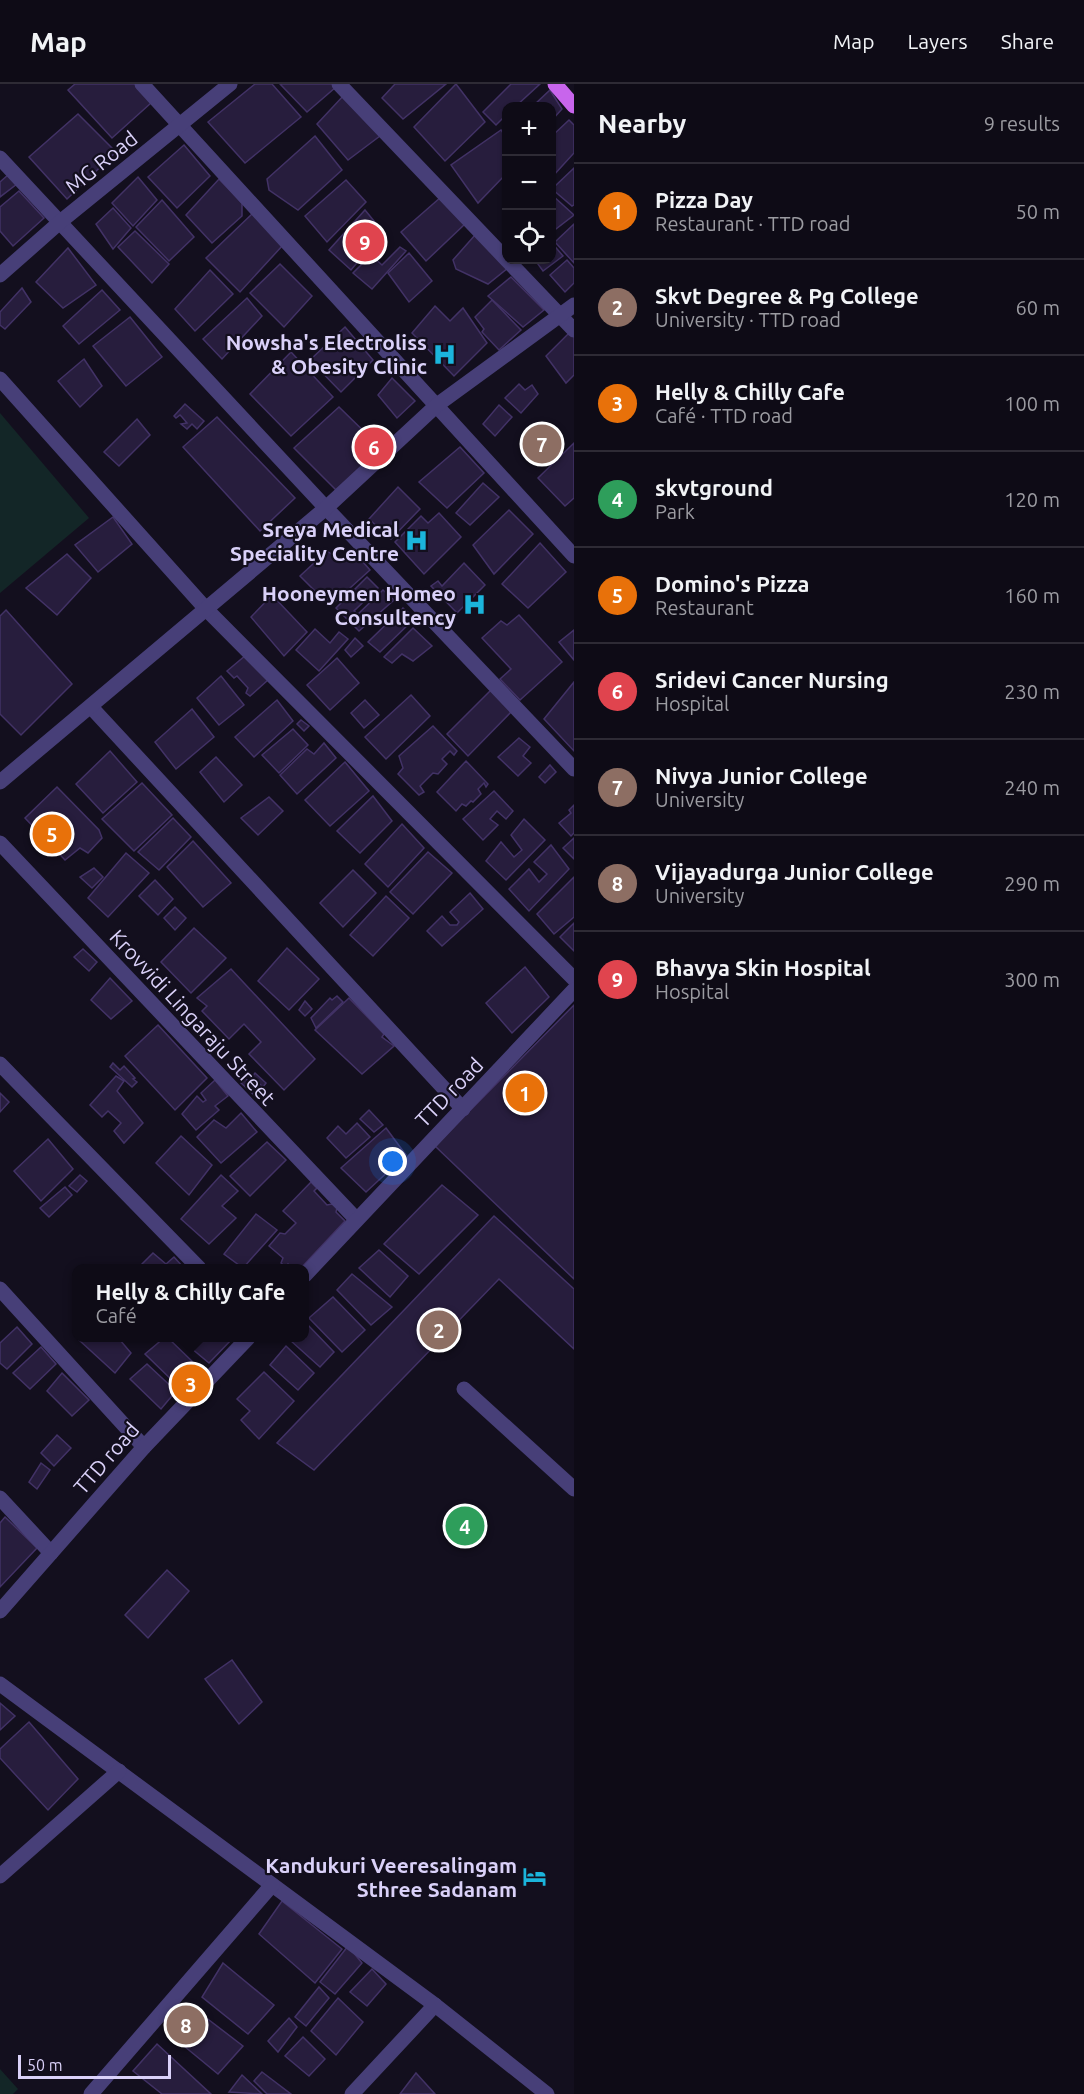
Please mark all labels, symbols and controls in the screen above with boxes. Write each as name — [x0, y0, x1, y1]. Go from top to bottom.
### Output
text: Map — [30, 26, 87, 57]
text: Map — [833, 29, 874, 53]
text: Layers — [907, 29, 968, 53]
text: Share — [1001, 29, 1054, 53]
map controls — [502, 102, 556, 264]
button: + — [502, 102, 556, 156]
text: Nearby — [598, 109, 686, 138]
text: 9 results — [984, 112, 1060, 135]
street label: MG Road — [60, 126, 142, 198]
button: − — [502, 156, 556, 210]
text: Pizza Day — [655, 187, 753, 212]
text: 1 — [612, 200, 623, 223]
text: 50 m — [1016, 200, 1060, 223]
button: locate — [502, 210, 556, 264]
text: Restaurant · TTD road — [655, 212, 851, 235]
pin: 9 — [346, 220, 385, 264]
text: Skvt Degree & Pg College — [655, 283, 919, 308]
text: 2 — [612, 296, 623, 319]
text: 60 m — [1016, 296, 1060, 319]
text: University · TTD road — [655, 308, 841, 331]
place label: Nowsha's Electroliss & Obesity Clinic — [226, 330, 427, 378]
hospital icon: Nowsha's Electroliss & Obesity Clinic — [432, 341, 458, 367]
text: Helly & Chilly Cafe — [655, 379, 845, 404]
text: 3 — [612, 392, 623, 415]
text: 100 m — [1004, 392, 1060, 415]
text: Café · TTD road — [655, 404, 793, 427]
pin: 7 — [522, 422, 562, 466]
pin: 6 — [354, 424, 394, 470]
text: skvtground — [655, 475, 773, 500]
text: 4 — [612, 488, 623, 511]
text: 120 m — [1004, 488, 1060, 511]
text: Park — [655, 500, 695, 523]
place label: Sreya Medical Speciality Centre — [230, 517, 399, 565]
hospital icon: Sreya Medical Speciality Centre — [404, 528, 430, 554]
text: Domino's Pizza — [655, 571, 809, 596]
place label: Hooneymen Homeo Consultency — [262, 581, 456, 629]
text: 5 — [612, 584, 623, 607]
text: 160 m — [1004, 584, 1060, 607]
hospital icon: Hooneymen Homeo Consultency — [461, 592, 487, 618]
text: Restaurant — [655, 596, 754, 619]
text: Sridevi Cancer Nursing — [655, 667, 889, 692]
text: 6 — [612, 680, 623, 703]
text: 230 m — [1004, 680, 1060, 703]
text: Hospital — [655, 692, 729, 715]
text: Nivya Junior College — [655, 763, 868, 788]
text: 7 — [612, 776, 623, 799]
text: 240 m — [1004, 776, 1060, 799]
text: University — [655, 788, 744, 811]
pin: 5 — [32, 812, 72, 856]
text: Vijayadurga Junior College — [655, 859, 934, 884]
text: 8 — [612, 872, 623, 895]
text: 290 m — [1004, 872, 1060, 895]
text: University — [655, 884, 744, 907]
street label: Krovvidi Lingaraju Street — [105, 924, 281, 1110]
text: Bhavya Skin Hospital — [655, 955, 871, 980]
text: 9 — [612, 968, 623, 991]
text: 300 m — [1004, 968, 1060, 991]
text: Hospital — [655, 980, 729, 1003]
street label: TTD road — [410, 1052, 488, 1132]
pin: 1 — [506, 1070, 544, 1116]
your location — [378, 1147, 407, 1176]
popup — [72, 1264, 309, 1342]
text: Helly & Chilly Cafe — [96, 1279, 285, 1304]
text: Café — [96, 1304, 137, 1327]
pin: 2 — [420, 1308, 458, 1352]
pin: 3 — [172, 1362, 210, 1406]
street label: TTD road — [68, 1417, 144, 1499]
pin: 4 — [446, 1504, 484, 1548]
place label: Kandukuri Veeresalingam Sthree Sadanam — [265, 1853, 517, 1901]
hotel icon: Kandukuri Veeresalingam Sthree Sadanam — [522, 1864, 548, 1890]
pin: 8 — [166, 2002, 206, 2048]
scale bar — [18, 2052, 171, 2080]
text: 50 m — [27, 2056, 63, 2074]

